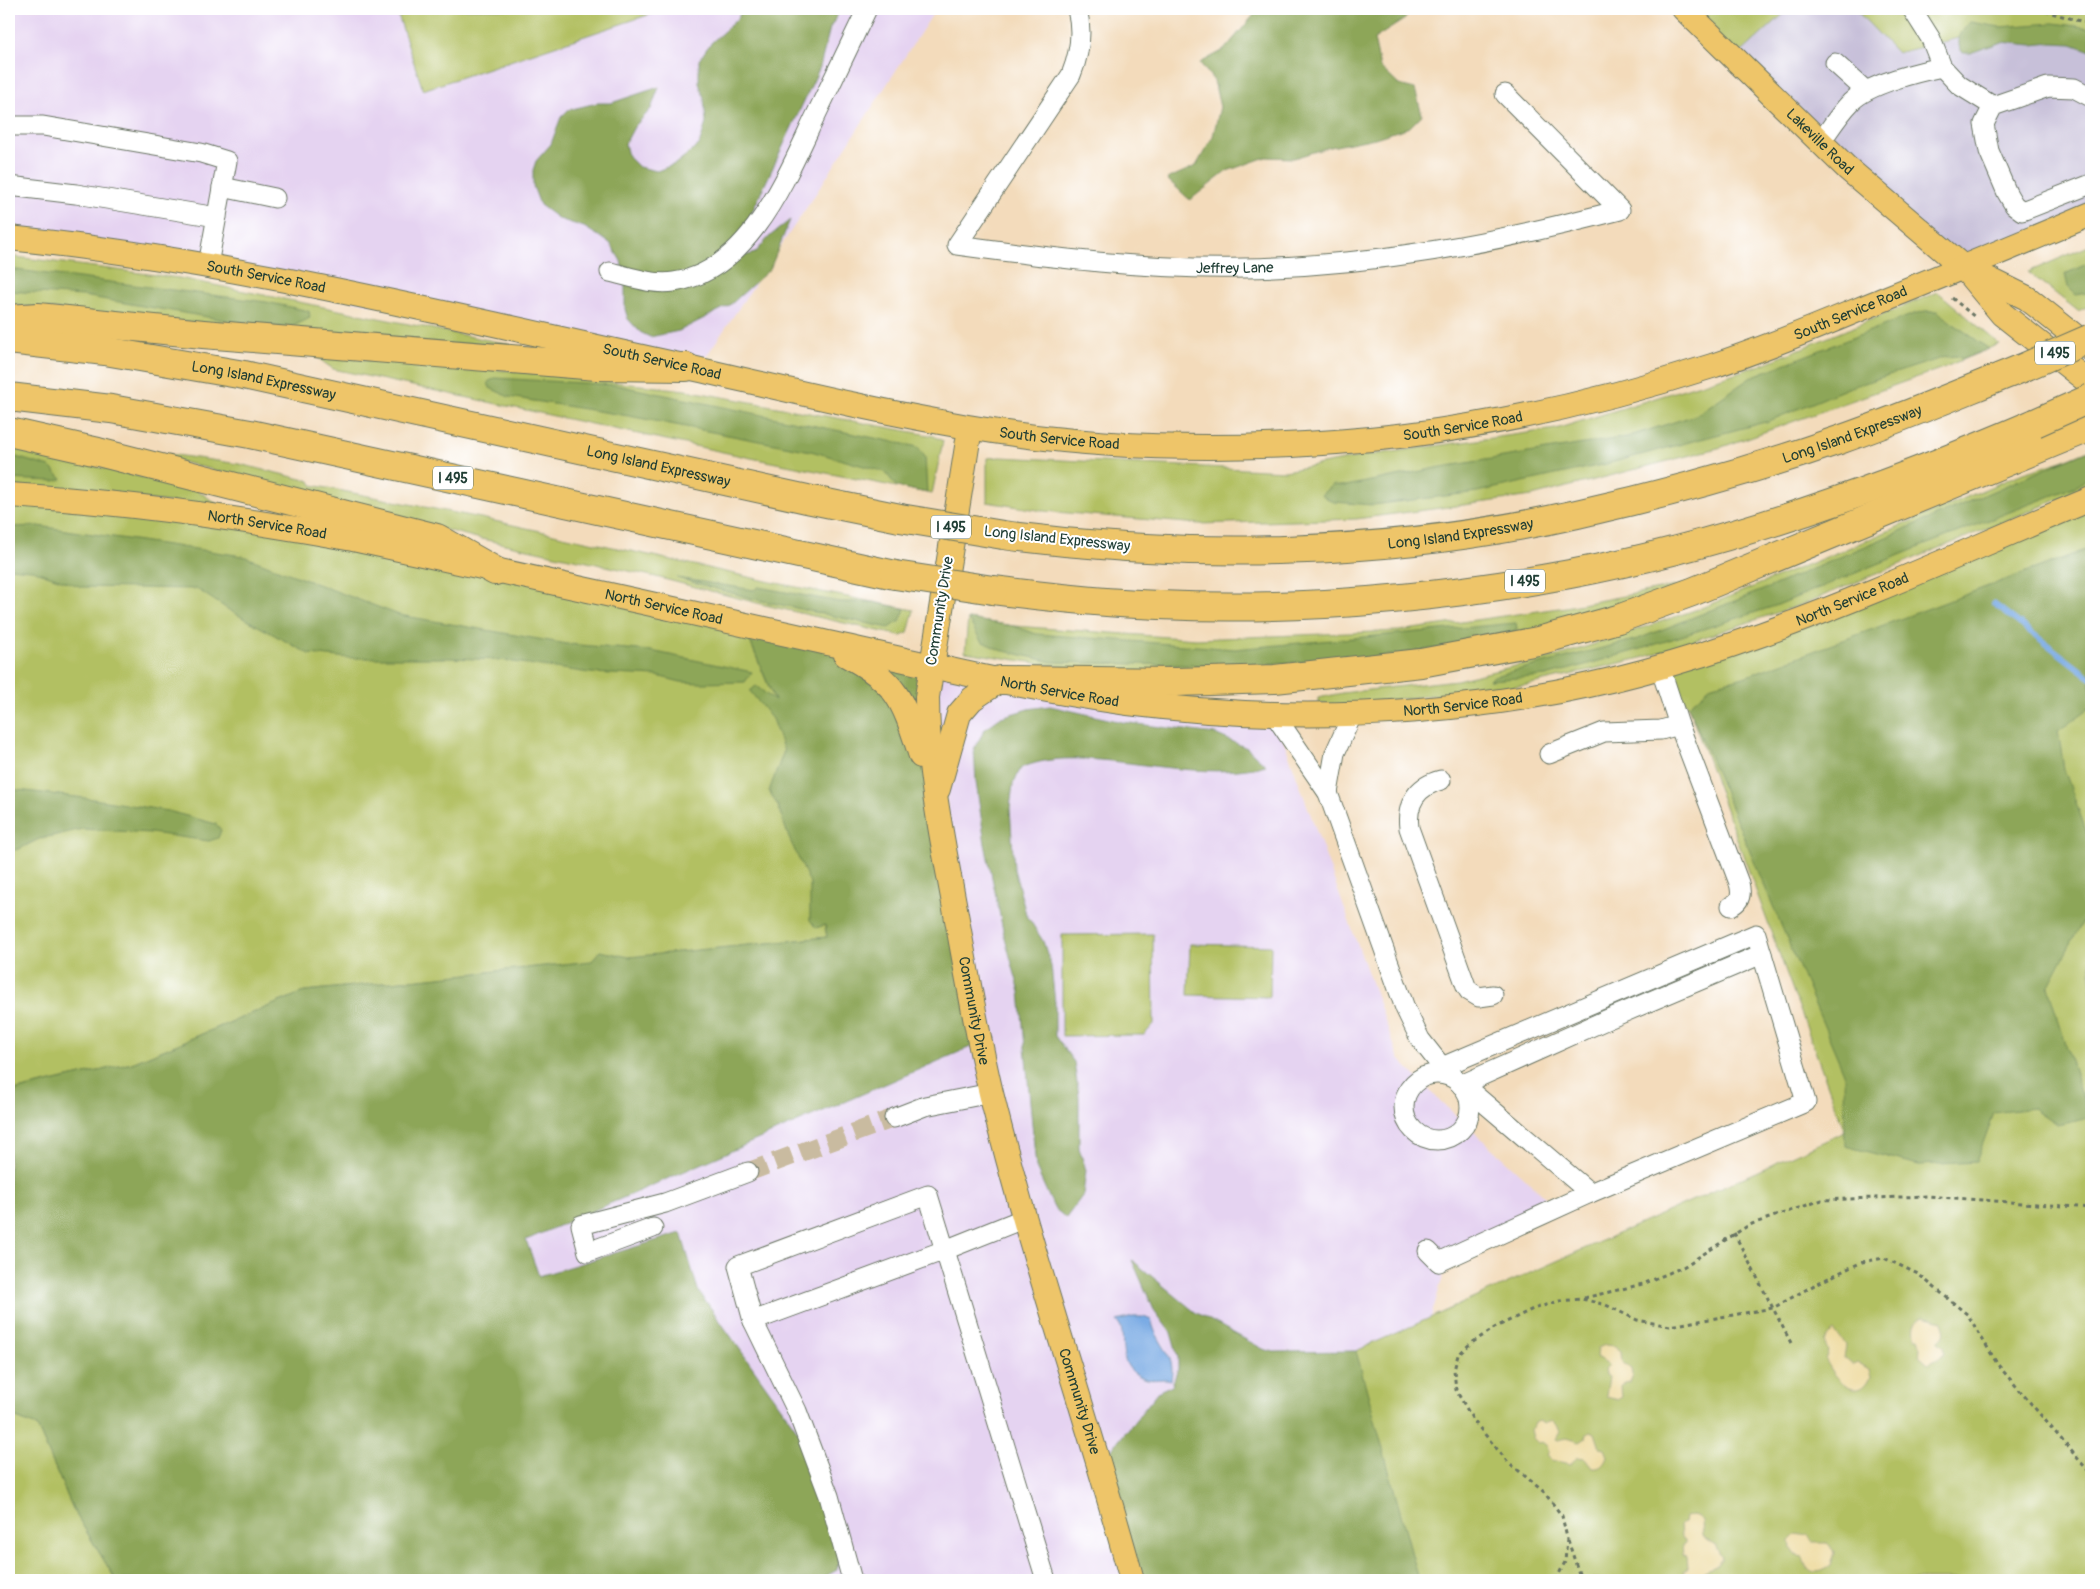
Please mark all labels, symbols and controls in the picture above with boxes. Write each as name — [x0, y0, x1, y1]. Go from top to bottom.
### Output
street label: Lakeville Road — [1782, 104, 1858, 179]
street label: South Service Road — [205, 256, 327, 297]
street label: Jeffrey Lane — [1196, 258, 1274, 278]
street label: South Service Road — [1791, 281, 1910, 345]
street label: South Service Road — [601, 339, 723, 384]
road number: I 495 — [2035, 342, 2075, 364]
street label: Long Island Expressway — [190, 357, 338, 405]
street label: Long Island Expressway — [1780, 400, 1925, 468]
street label: South Service Road — [1402, 407, 1524, 445]
street label: South Service Road — [998, 423, 1120, 454]
street label: Long Island Expressway — [585, 441, 733, 491]
road number: I 495 — [433, 466, 473, 489]
street label: North Service Road — [206, 506, 328, 544]
street label: Long Island Expressway — [1387, 514, 1535, 553]
road number: I 495 — [931, 516, 971, 538]
street label: Long Island Expressway — [983, 522, 1132, 556]
street label: Community Drive — [922, 555, 958, 667]
street label: North Service Road — [1793, 568, 1912, 630]
road number: I 495 — [1505, 570, 1545, 592]
street label: North Service Road — [603, 585, 725, 629]
street label: North Service Road — [999, 672, 1120, 711]
street label: North Service Road — [1402, 688, 1524, 721]
street label: Community Drive — [954, 955, 994, 1067]
street label: Community Drive — [1055, 1346, 1105, 1457]

